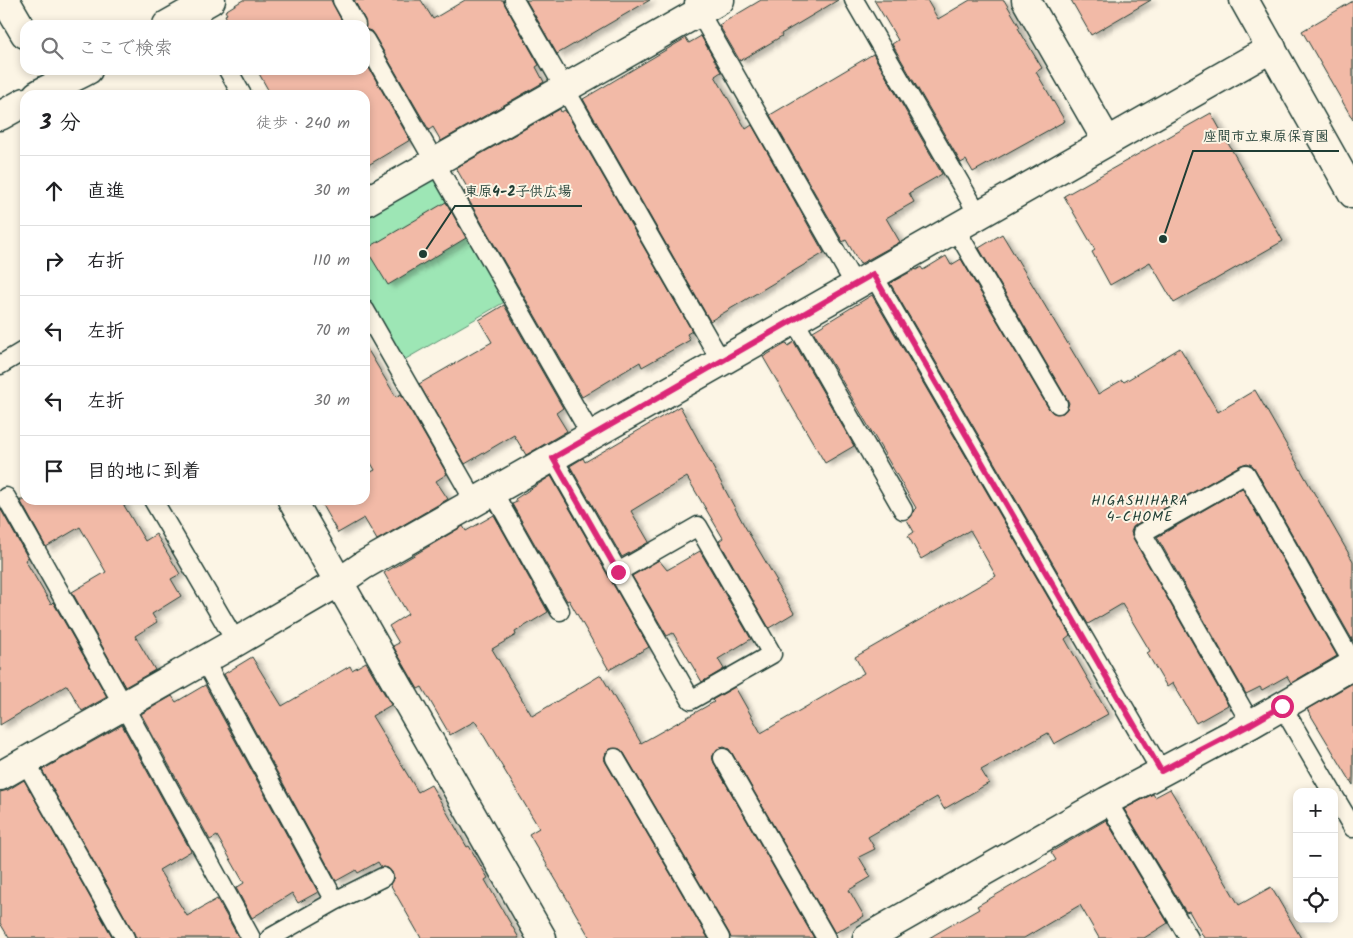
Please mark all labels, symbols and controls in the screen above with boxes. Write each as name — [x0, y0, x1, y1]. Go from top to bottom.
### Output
search box — [20, 20, 370, 75]
icon: search — [38, 34, 66, 62]
text: ここで検索 — [78, 34, 173, 64]
text: 3 分 — [40, 107, 81, 140]
text: 徒歩 · 240 m — [256, 111, 350, 136]
callout: 座間市立東原保育園 — [1193, 122, 1339, 151]
text: 座間市立東原保育園 — [1203, 126, 1329, 148]
icon: ahead — [40, 177, 68, 205]
text: 直進 — [87, 177, 125, 207]
callout: 東原4-2子供広場 — [455, 177, 582, 206]
text: 30 m — [314, 178, 350, 203]
text: 東原4-2子供広場 — [464, 181, 572, 203]
icon: right — [40, 247, 68, 275]
text: 右折 — [87, 247, 125, 277]
text: 110 m — [313, 248, 350, 273]
icon: left — [40, 317, 68, 345]
text: 左折 — [87, 317, 125, 347]
text: 70 m — [315, 318, 350, 343]
icon: left — [40, 387, 68, 415]
text: 左折 — [87, 387, 125, 417]
text: 30 m — [314, 388, 350, 413]
icon: arrive — [40, 457, 68, 485]
text: 目的地に到着 — [87, 457, 201, 487]
district label: HIGASHIHARA 4-CHOME — [1091, 490, 1189, 528]
route end — [607, 561, 630, 584]
route start — [1271, 695, 1294, 718]
map controls — [1293, 788, 1338, 923]
button: + — [1293, 788, 1338, 833]
button: − — [1293, 833, 1338, 878]
button: locate — [1293, 878, 1338, 923]

